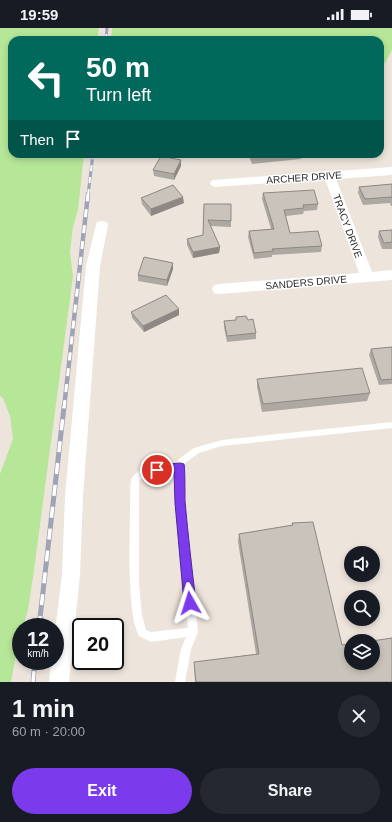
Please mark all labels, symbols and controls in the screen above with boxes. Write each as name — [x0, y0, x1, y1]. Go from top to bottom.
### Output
text: 19:59 — [20, 6, 58, 23]
icon: left — [20, 52, 72, 104]
text: 50 m — [86, 52, 150, 83]
text: Turn left — [86, 85, 151, 105]
icon: arrive — [62, 128, 84, 150]
text: Then — [20, 131, 54, 148]
street label: ARCHER DRIVE — [266, 169, 342, 186]
street label: TRACY DRIVE — [331, 193, 364, 260]
street label: SANDERS DRIVE — [265, 273, 348, 292]
pin — [140, 453, 174, 487]
icon: arrive — [146, 459, 168, 481]
map controls — [344, 546, 380, 670]
button: sound — [344, 546, 380, 582]
position arrow — [169, 582, 211, 624]
button: search — [344, 590, 380, 626]
speed limit sign: 20 — [72, 618, 124, 670]
text: 12 — [27, 628, 49, 650]
button: layers — [344, 634, 380, 670]
text: km/h — [27, 648, 49, 659]
text: 1 min — [12, 695, 75, 722]
button: close — [338, 695, 380, 737]
text: 60 m · 20:00 — [12, 724, 85, 739]
button: Exit — [12, 768, 192, 814]
button: Share — [200, 768, 380, 814]

